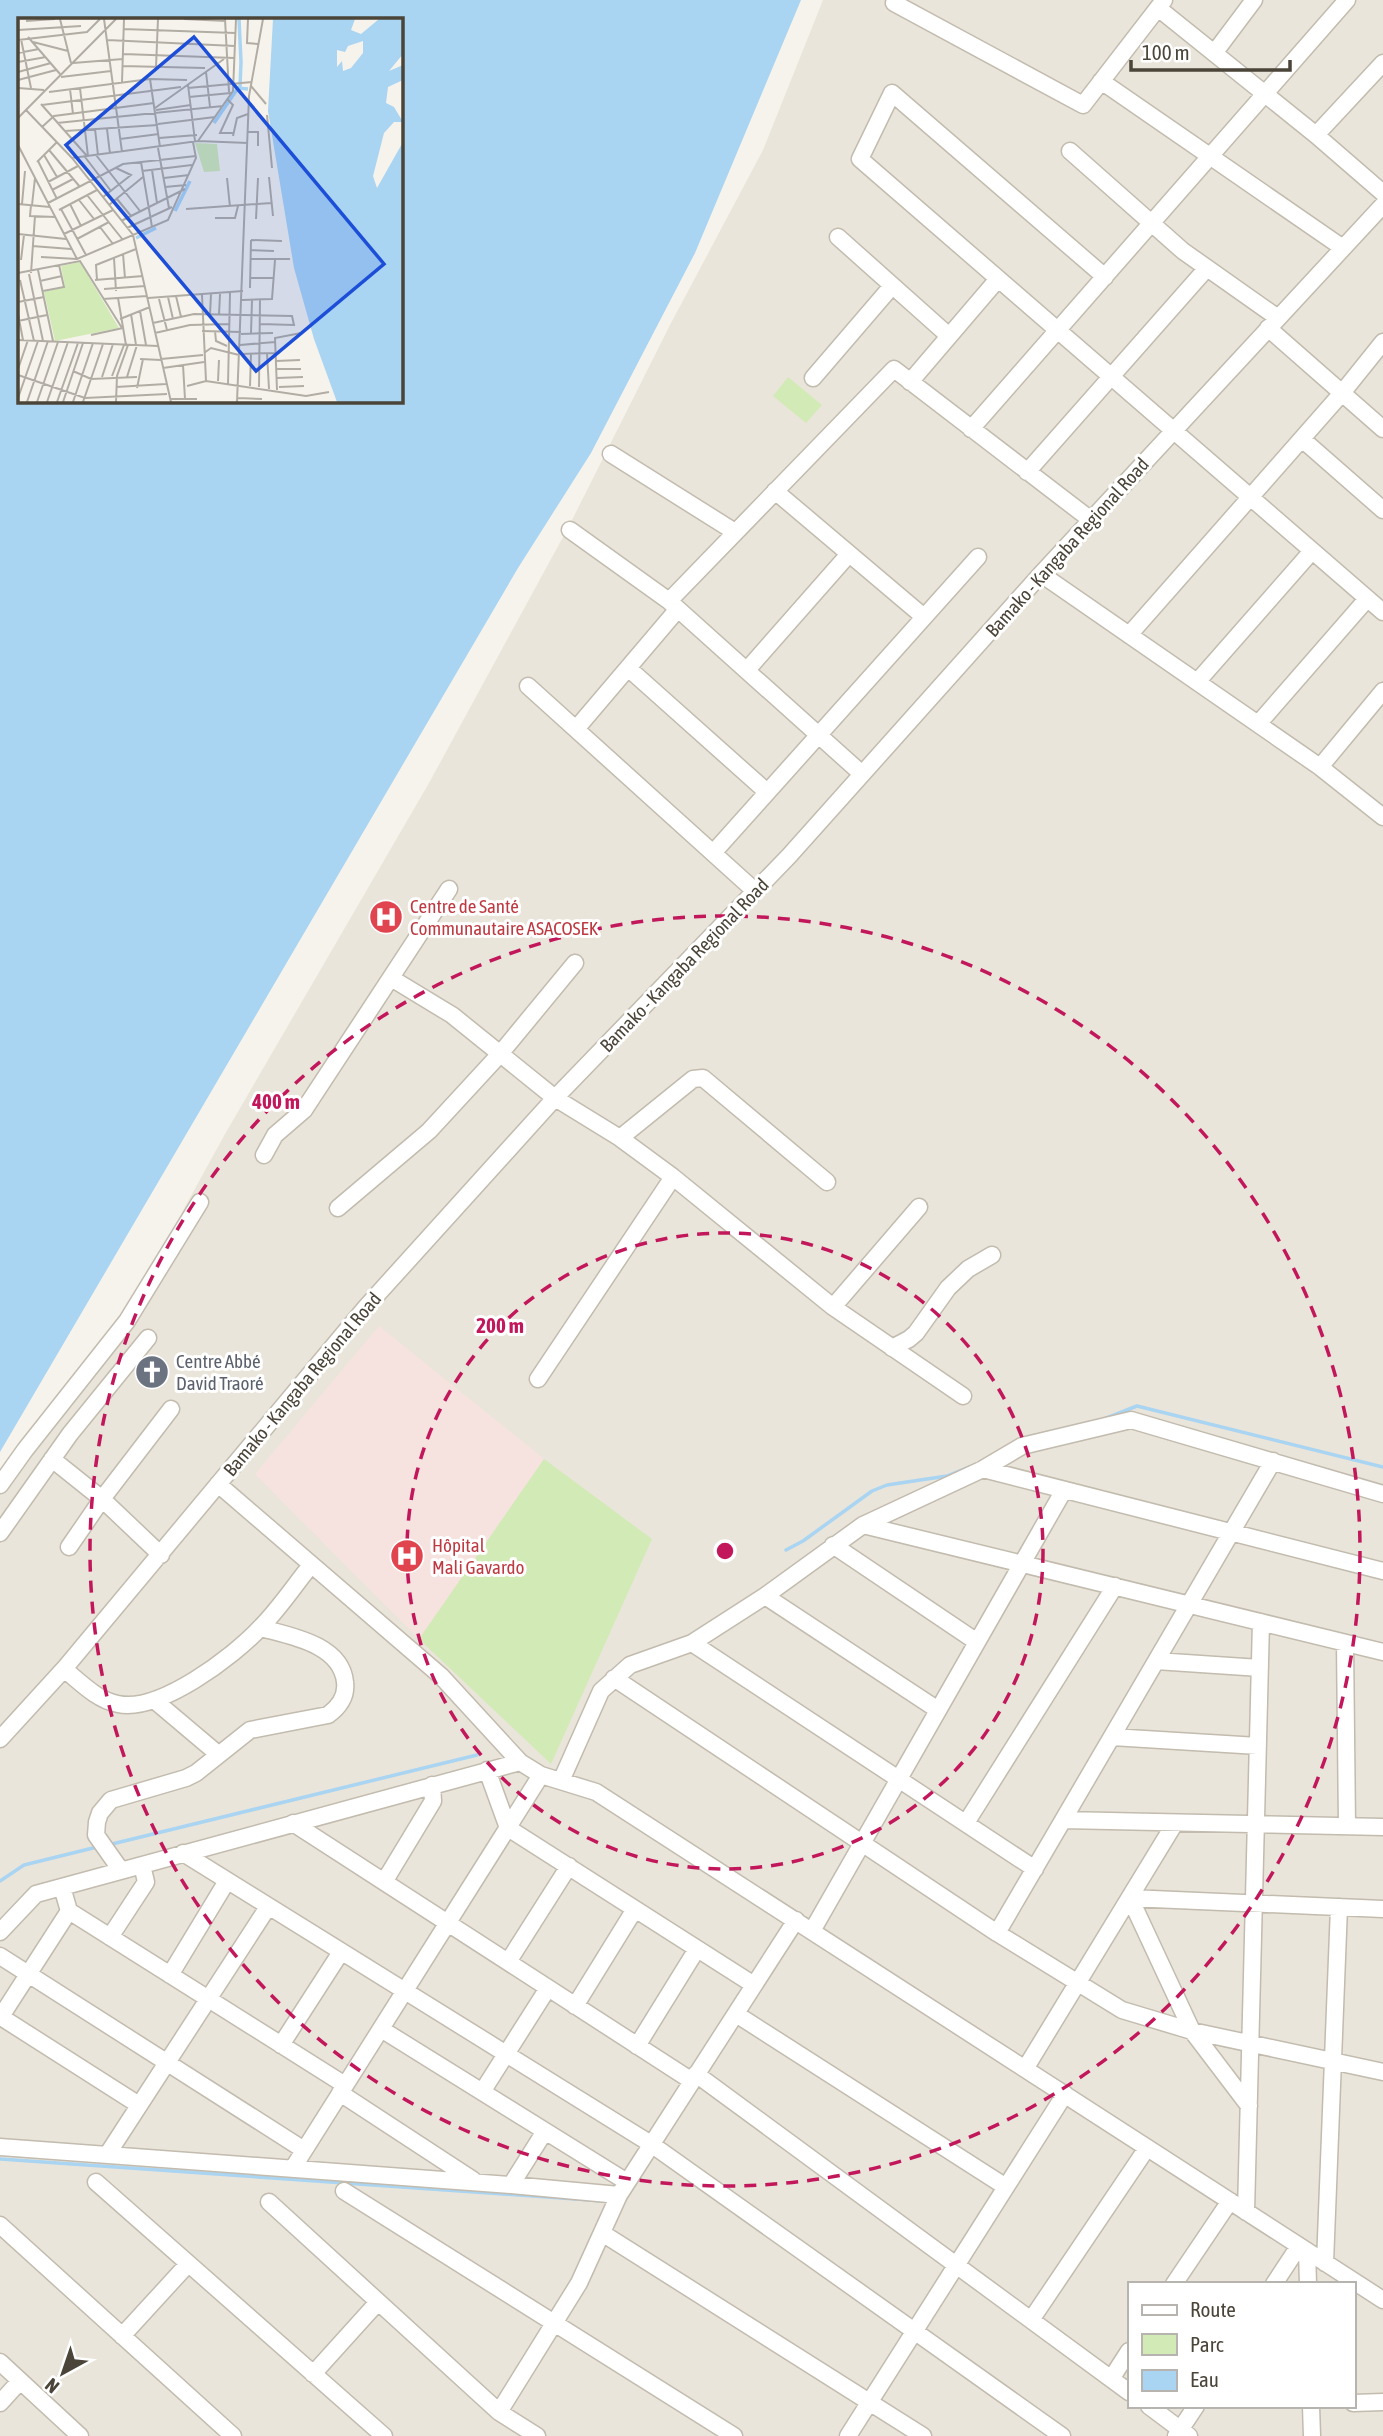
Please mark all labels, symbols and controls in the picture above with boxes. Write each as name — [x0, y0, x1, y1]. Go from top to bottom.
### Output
inset map — [18, 18, 402, 402]
scale bar — [1131, 28, 1290, 72]
text: 100 m — [1142, 40, 1190, 64]
street label: Bamako - Kangaba Regional Road — [981, 453, 1153, 641]
street label: Bamako - Kangaba Regional Road — [595, 874, 773, 1056]
place label: Centre de Santé Communautaire ASACOSEK — [410, 895, 599, 939]
hospital icon: Centre de Santé Communautaire ASACOSEK — [367, 898, 405, 936]
text: 400 m — [251, 1089, 300, 1113]
street label: Bamako - Kangaba Regional Road — [219, 1288, 385, 1480]
text: 200 m — [476, 1313, 524, 1337]
place label: Centre Abbé David Traoré — [176, 1350, 264, 1394]
church icon: Centre Abbé David Traoré — [133, 1353, 171, 1391]
place label: Hôpital Mali Gavardo — [432, 1534, 525, 1578]
hospital icon: Hôpital Mali Gavardo — [388, 1537, 426, 1575]
centre of rings — [713, 1539, 737, 1563]
legend — [1128, 2282, 1355, 2408]
text: Route — [1190, 2297, 1236, 2321]
text: Parc — [1190, 2332, 1224, 2356]
north arrow — [28, 2338, 98, 2408]
text: Eau — [1190, 2367, 1219, 2391]
text: N — [41, 2374, 63, 2398]

